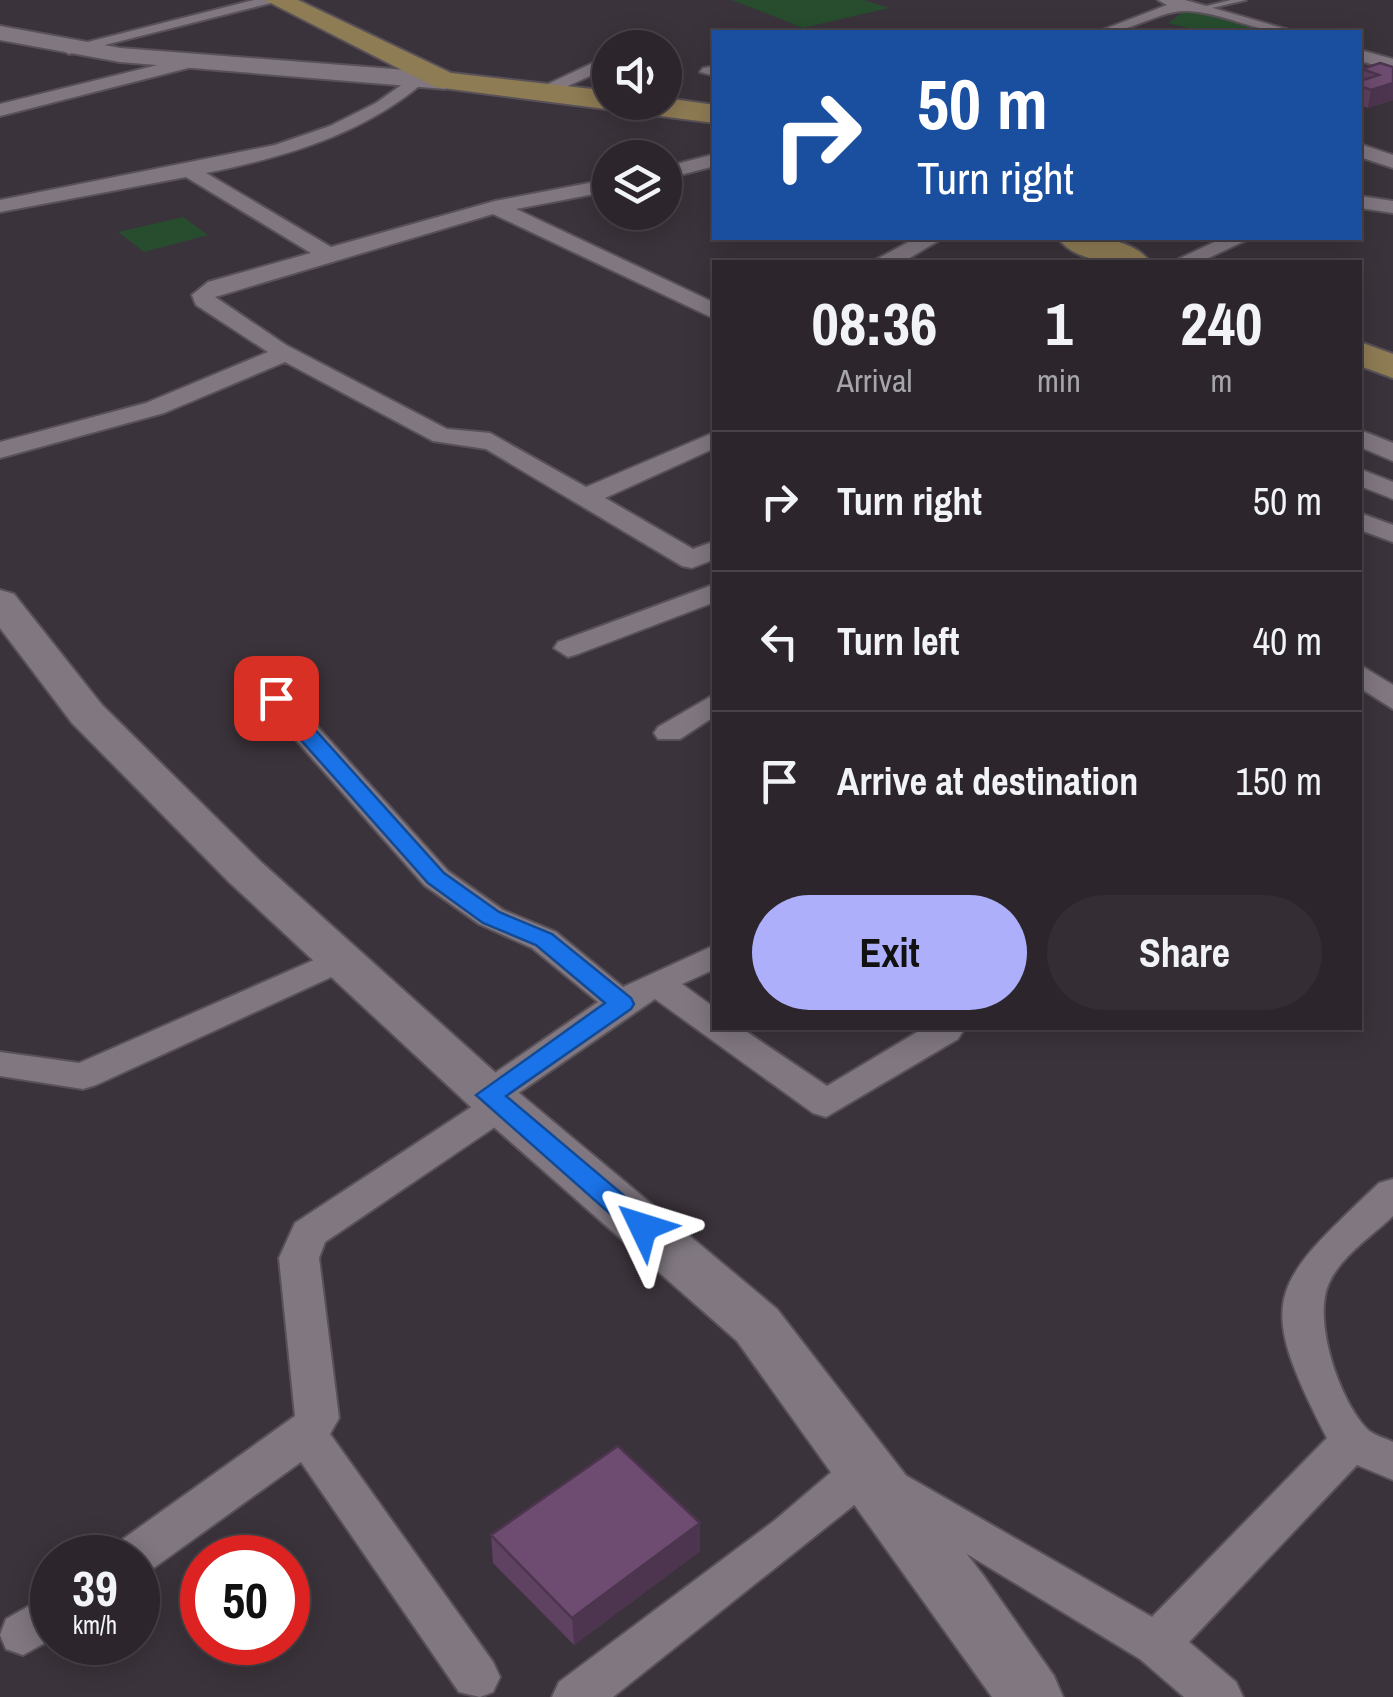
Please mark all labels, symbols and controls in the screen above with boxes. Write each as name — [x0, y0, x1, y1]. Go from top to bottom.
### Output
map controls — [592, 30, 682, 230]
button: sound — [592, 30, 682, 120]
text: 50 m — [917, 57, 1048, 151]
icon: right — [752, 70, 882, 200]
button: layers — [592, 140, 682, 230]
text: Turn right — [917, 147, 1074, 208]
text: 08:36 — [812, 283, 937, 364]
text: 1 — [1045, 283, 1073, 364]
text: 240 — [1180, 283, 1262, 364]
text: Arrival — [837, 359, 912, 402]
text: min — [1037, 359, 1081, 402]
text: m — [1210, 359, 1232, 402]
icon: right — [752, 474, 807, 529]
text: Turn right — [837, 476, 982, 527]
text: 50 m — [1253, 476, 1322, 527]
icon: left — [752, 614, 807, 669]
text: Turn left — [837, 616, 959, 667]
text: 40 m — [1253, 616, 1322, 667]
pin — [234, 656, 319, 741]
icon: arrive — [249, 671, 304, 726]
icon: arrive — [752, 754, 807, 809]
text: Arrive at destination — [837, 756, 1138, 807]
text: 150 m — [1235, 756, 1322, 807]
button: Exit — [752, 895, 1027, 1010]
button: Share — [1047, 895, 1322, 1010]
position arrow — [591, 1175, 695, 1279]
speed limit sign: 50 — [180, 1535, 310, 1665]
text: 39 — [72, 1554, 118, 1622]
text: km/h — [73, 1608, 117, 1642]

